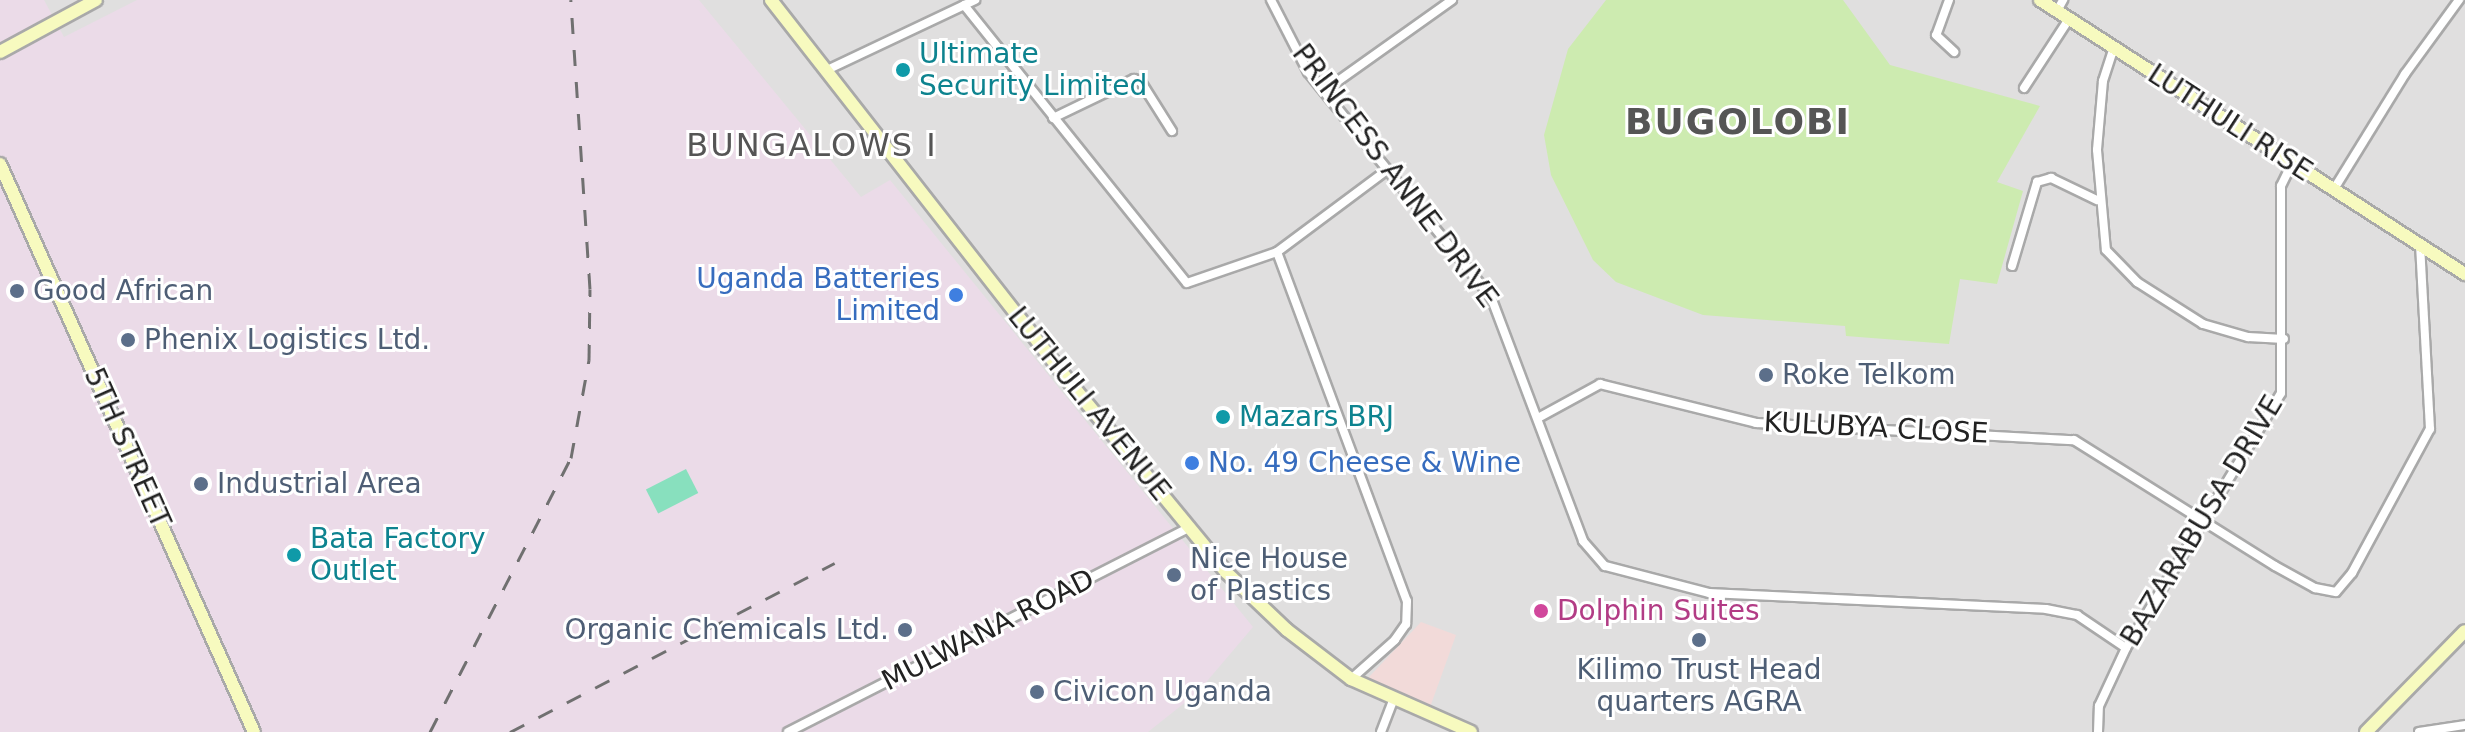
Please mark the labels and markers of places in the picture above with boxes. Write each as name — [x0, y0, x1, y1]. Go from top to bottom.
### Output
place label: Ultimate Security Limited — [919, 37, 1147, 103]
marker: Ultimate Security Limited — [894, 61, 912, 79]
place label: Uganda Batteries Limited — [696, 262, 940, 328]
place label: Good African — [33, 274, 213, 308]
marker: Good African — [8, 282, 26, 300]
marker: Uganda Batteries Limited — [947, 286, 965, 304]
place label: Phenix Logistics Ltd. — [144, 323, 430, 357]
marker: Phenix Logistics Ltd. — [119, 331, 137, 349]
place label: Roke Telkom — [1782, 358, 1956, 392]
marker: Roke Telkom — [1757, 366, 1775, 384]
place label: Mazars BRJ — [1239, 400, 1394, 434]
marker: Mazars BRJ — [1214, 408, 1232, 426]
place label: No. 49 Cheese & Wine — [1208, 446, 1521, 480]
marker: No. 49 Cheese & Wine — [1183, 454, 1201, 472]
place label: Industrial Area — [217, 467, 422, 501]
marker: Industrial Area — [192, 475, 210, 493]
place label: Bata Factory Outlet — [310, 522, 486, 588]
place label: Nice House of Plastics — [1190, 542, 1348, 608]
marker: Bata Factory Outlet — [285, 546, 303, 564]
marker: Nice House of Plastics — [1165, 566, 1183, 584]
place label: Dolphin Suites — [1557, 594, 1760, 628]
marker: Dolphin Suites — [1532, 602, 1550, 620]
place label: Organic Chemicals Ltd. — [565, 613, 889, 647]
marker: Organic Chemicals Ltd. — [896, 621, 914, 639]
marker: Kilimo Trust Head quarters AGRA — [1690, 631, 1708, 649]
place label: Kilimo Trust Head quarters AGRA — [1577, 653, 1821, 719]
place label: Civicon Uganda — [1053, 675, 1272, 709]
marker: Civicon Uganda — [1028, 683, 1046, 701]

